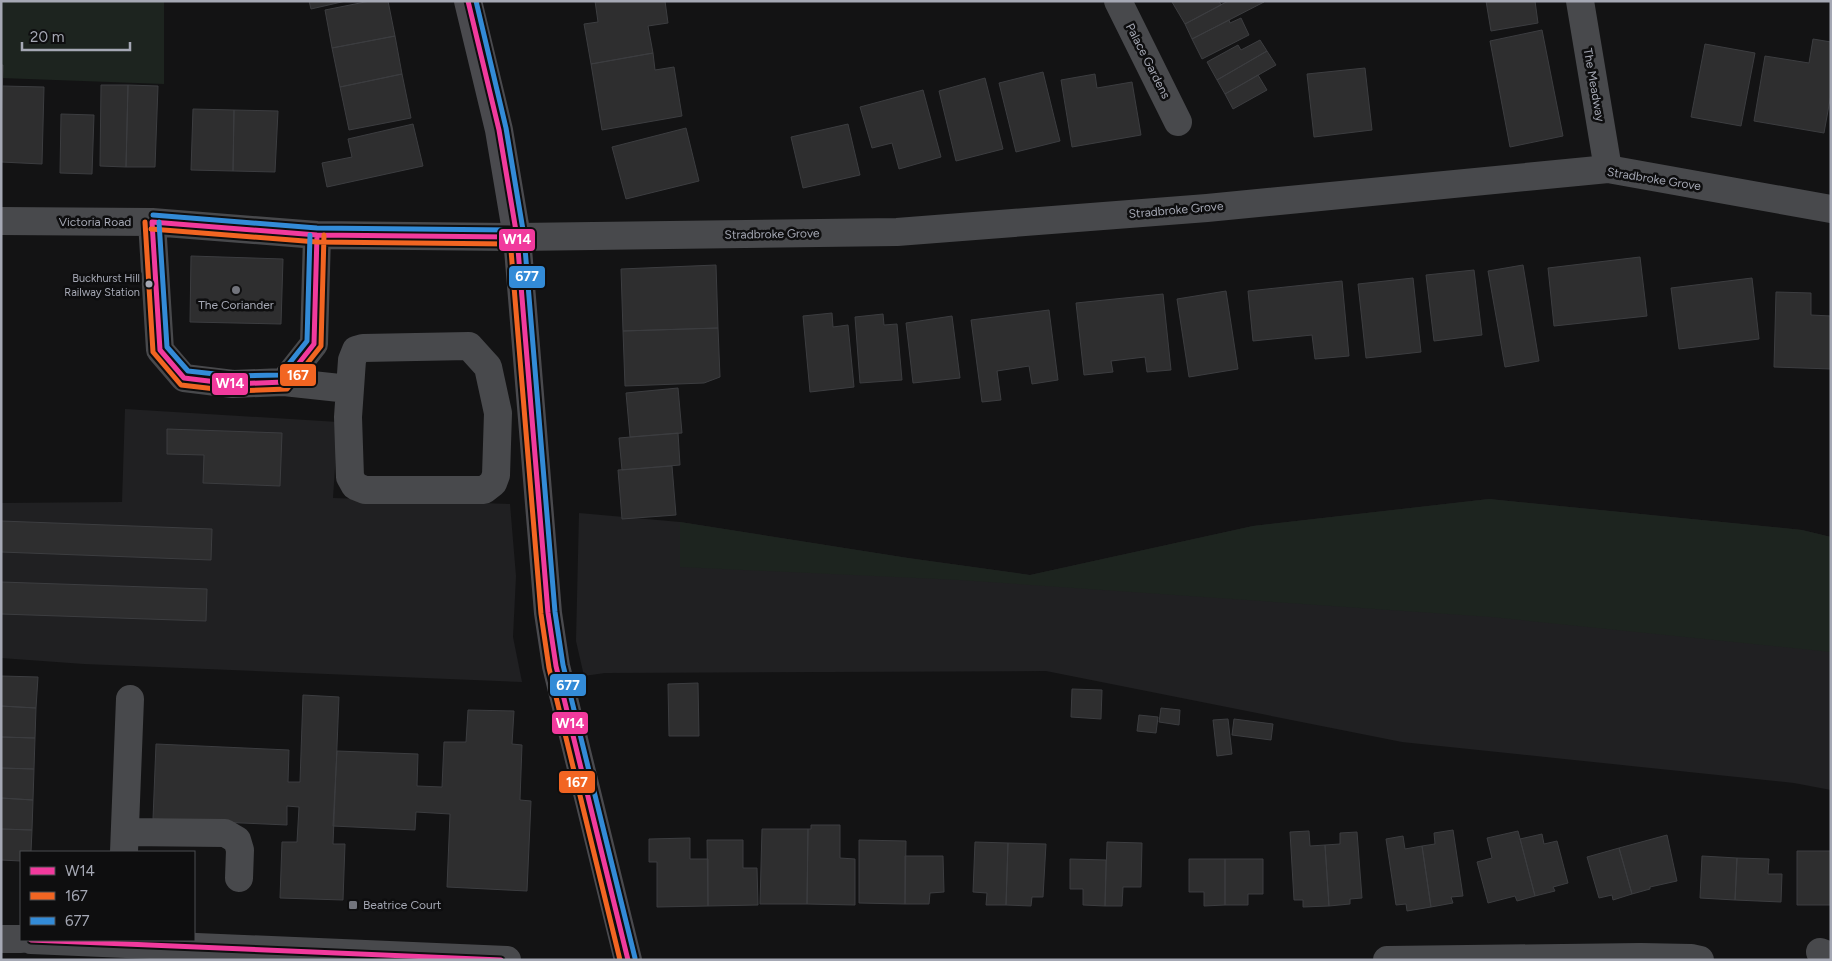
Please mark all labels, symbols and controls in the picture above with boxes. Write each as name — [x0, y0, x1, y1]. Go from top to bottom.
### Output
scale bar — [22, 20, 130, 52]
street label: Palace Gardens — [1123, 21, 1173, 101]
text: 20 m — [30, 28, 64, 46]
street label: The Meadway — [1581, 47, 1607, 123]
street label: Stradbroke Grove — [1606, 165, 1702, 193]
street label: Stradbroke Grove — [1128, 199, 1224, 221]
street label: Victoria Road — [59, 215, 131, 229]
street label: Stradbroke Grove — [724, 226, 820, 242]
line badge: W14 — [498, 228, 536, 252]
text: W14 — [503, 231, 531, 248]
line badge: 677 — [508, 265, 546, 289]
text: 677 — [515, 268, 539, 285]
place label: Buckhurst Hill Railway Station — [64, 272, 140, 299]
marker: Buckhurst Hill Railway Station — [144, 279, 154, 289]
marker: The Coriander — [230, 284, 242, 296]
place label: The Coriander — [198, 298, 274, 312]
line badge: 167 — [279, 363, 317, 387]
text: 167 — [287, 367, 309, 384]
line badge: W14 — [211, 372, 249, 396]
text: W14 — [216, 375, 244, 392]
line badge: 677 — [549, 673, 587, 697]
text: 677 — [556, 677, 580, 694]
line badge: W14 — [551, 711, 589, 735]
text: W14 — [556, 715, 584, 732]
line badge: 167 — [558, 770, 596, 794]
text: 167 — [566, 774, 588, 791]
legend — [20, 851, 195, 941]
text: W14 — [65, 862, 95, 880]
text: 167 — [65, 887, 88, 905]
place label: Beatrice Court — [363, 898, 442, 912]
marker: Beatrice Court — [347, 899, 359, 911]
text: 677 — [65, 912, 90, 930]

